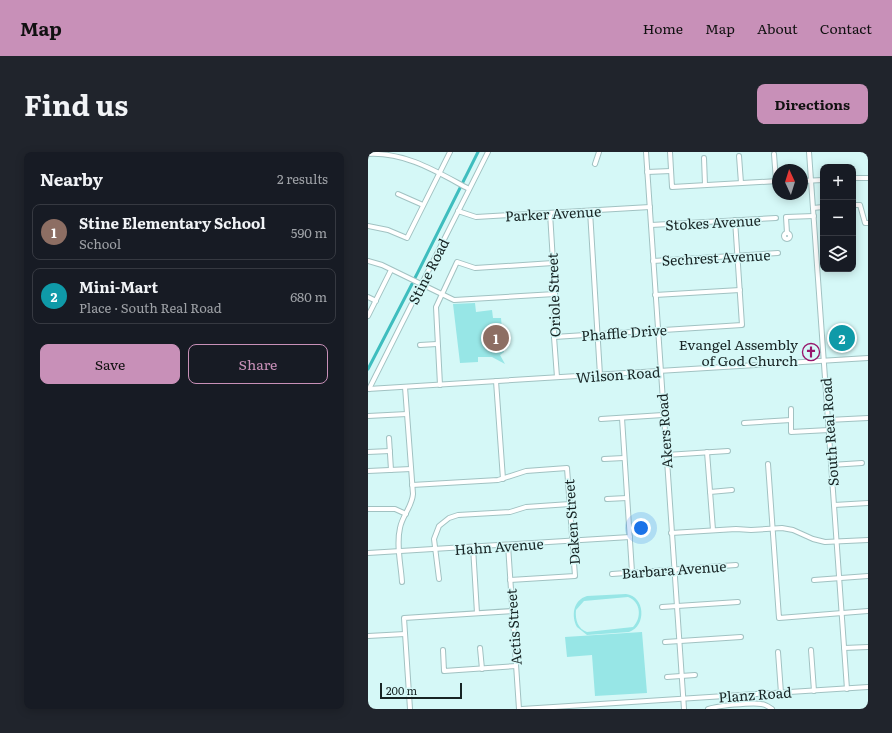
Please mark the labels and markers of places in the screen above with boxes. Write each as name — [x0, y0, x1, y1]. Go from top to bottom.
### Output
pin: 1 — [483, 323, 509, 353]
pin: 2 — [829, 323, 855, 353]
place label: Evangel Assembly of God Church — [679, 334, 799, 370]
church icon: Evangel Assembly of God Church — [801, 342, 821, 362]

